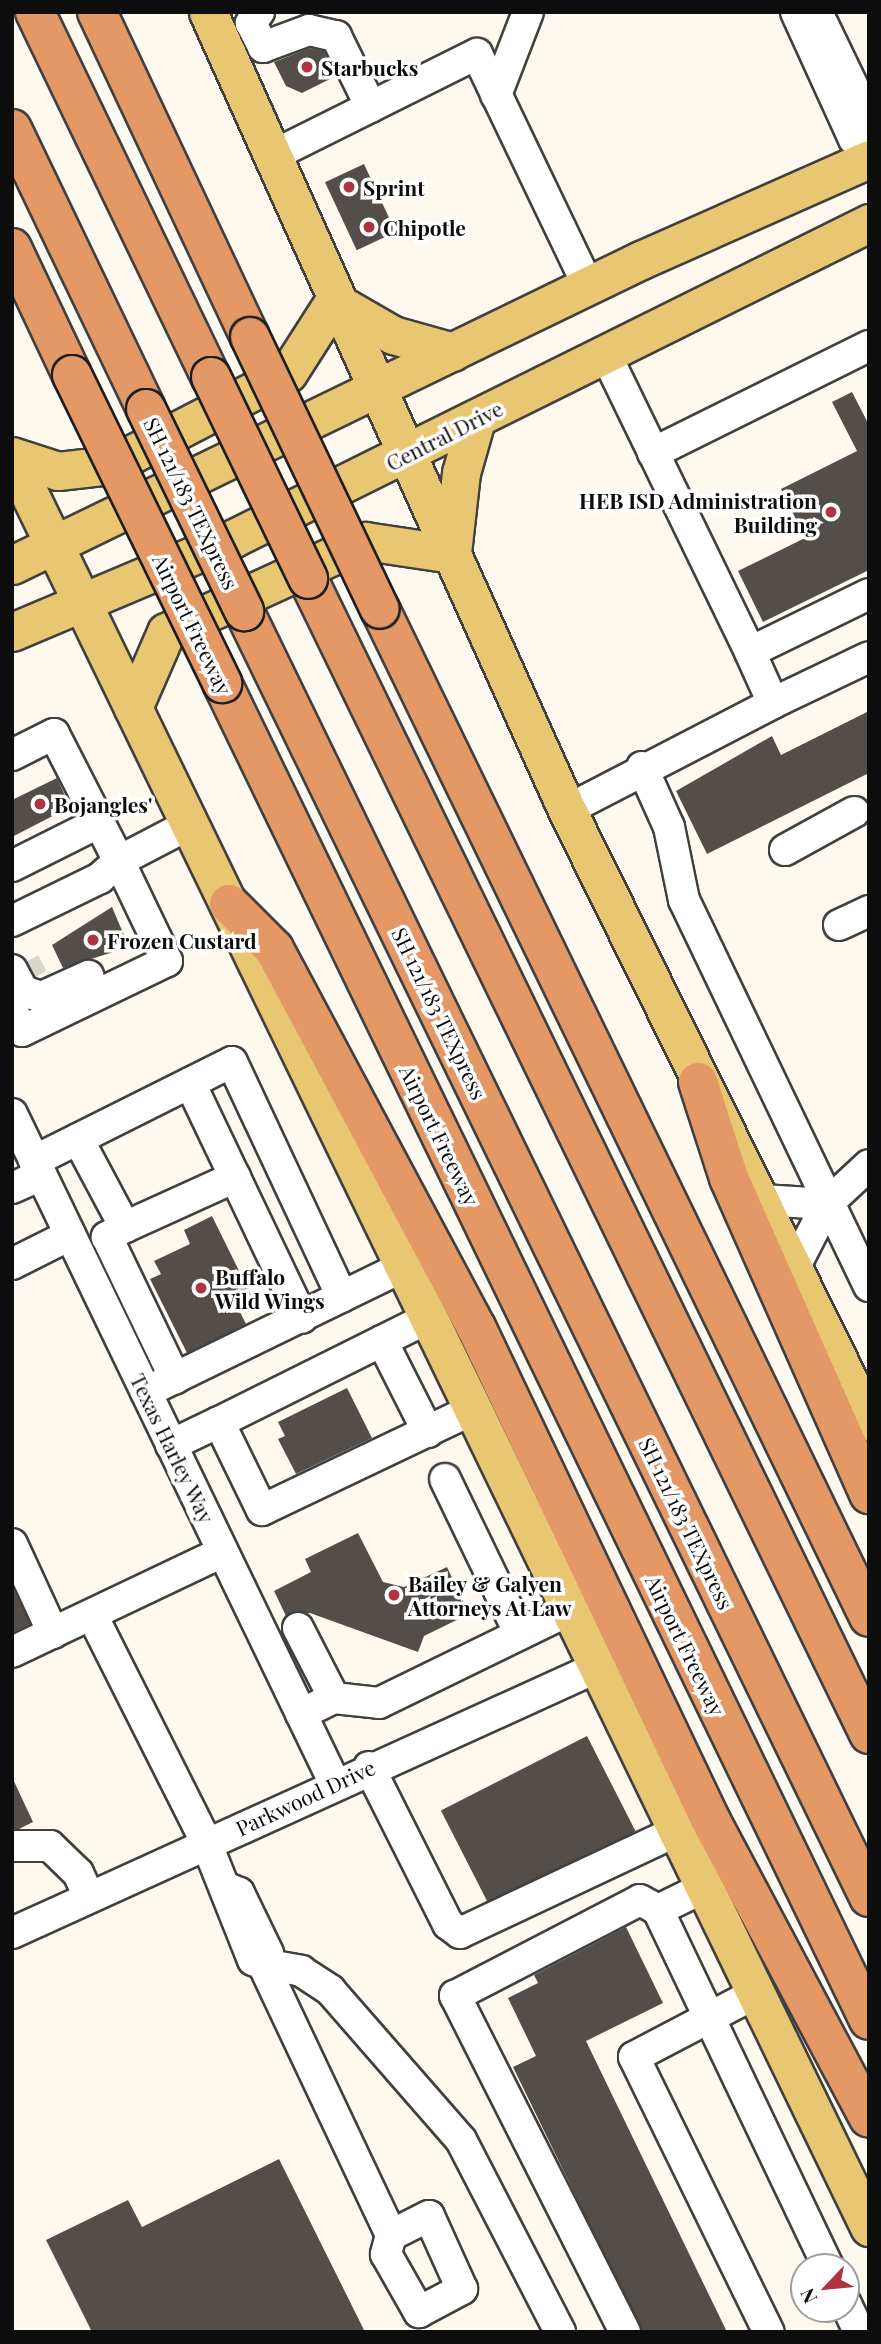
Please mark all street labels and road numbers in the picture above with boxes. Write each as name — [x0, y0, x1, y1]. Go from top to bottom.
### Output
street label: Central Drive — [381, 395, 507, 475]
street label: SH 121/183 TEXpress — [139, 413, 245, 593]
street label: Airport Freeway — [148, 550, 238, 698]
street label: SH 121/183 TEXpress — [387, 923, 493, 1103]
street label: Airport Freeway — [395, 1061, 485, 1209]
street label: Texas Harley Way — [126, 1369, 220, 1527]
street label: SH 121/183 TEXpress — [634, 1433, 740, 1613]
street label: Airport Freeway — [641, 1571, 731, 1719]
street label: Parkwood Drive — [231, 1754, 379, 1840]

